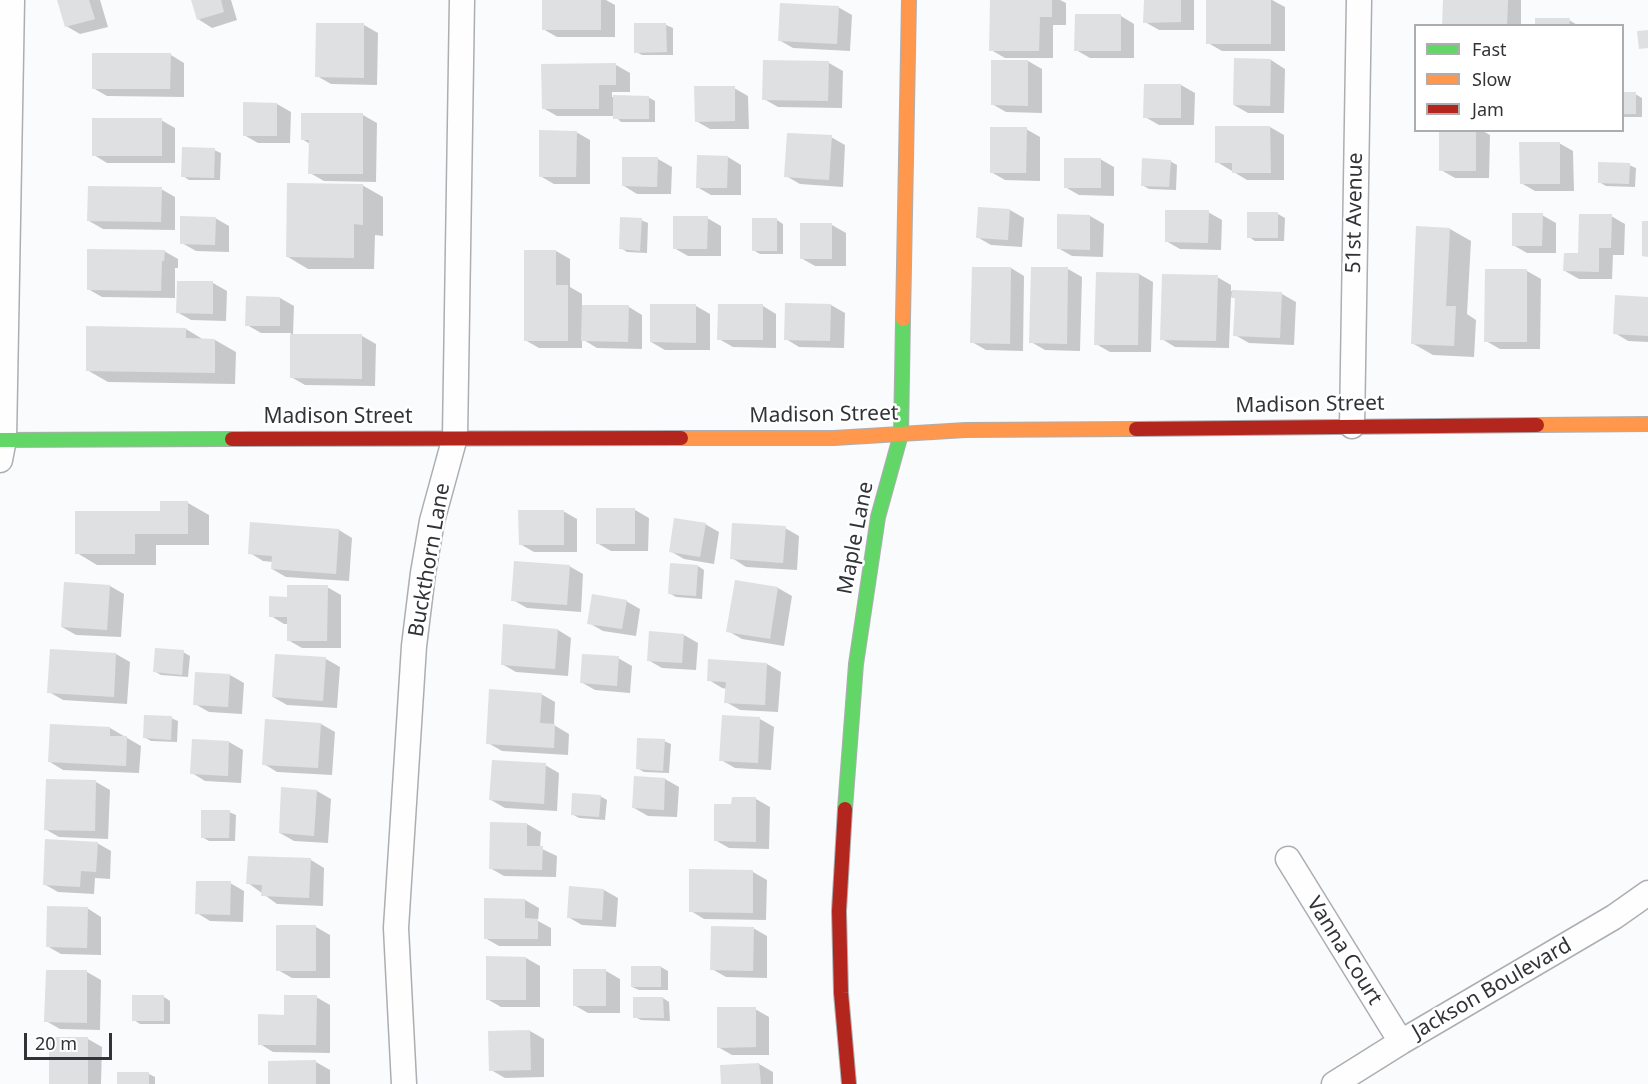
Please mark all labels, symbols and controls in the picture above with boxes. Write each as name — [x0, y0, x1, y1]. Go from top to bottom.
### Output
legend — [1414, 24, 1624, 132]
text: Fast — [1472, 37, 1507, 61]
text: Slow — [1472, 67, 1511, 91]
text: Jam — [1472, 97, 1504, 121]
street label: 51st Avenue — [1341, 152, 1369, 274]
street label: Madison Street — [1235, 391, 1385, 419]
street label: Madison Street — [749, 401, 899, 429]
street label: Madison Street — [264, 404, 412, 430]
street label: Maple Lane — [833, 480, 879, 596]
street label: Buckthorn Lane — [404, 481, 456, 639]
street label: Vanna Court — [1301, 892, 1387, 1010]
street label: Jackson Boulevard — [1408, 933, 1576, 1045]
scale bar — [27, 1021, 116, 1059]
text: 20 m — [35, 1031, 77, 1055]

